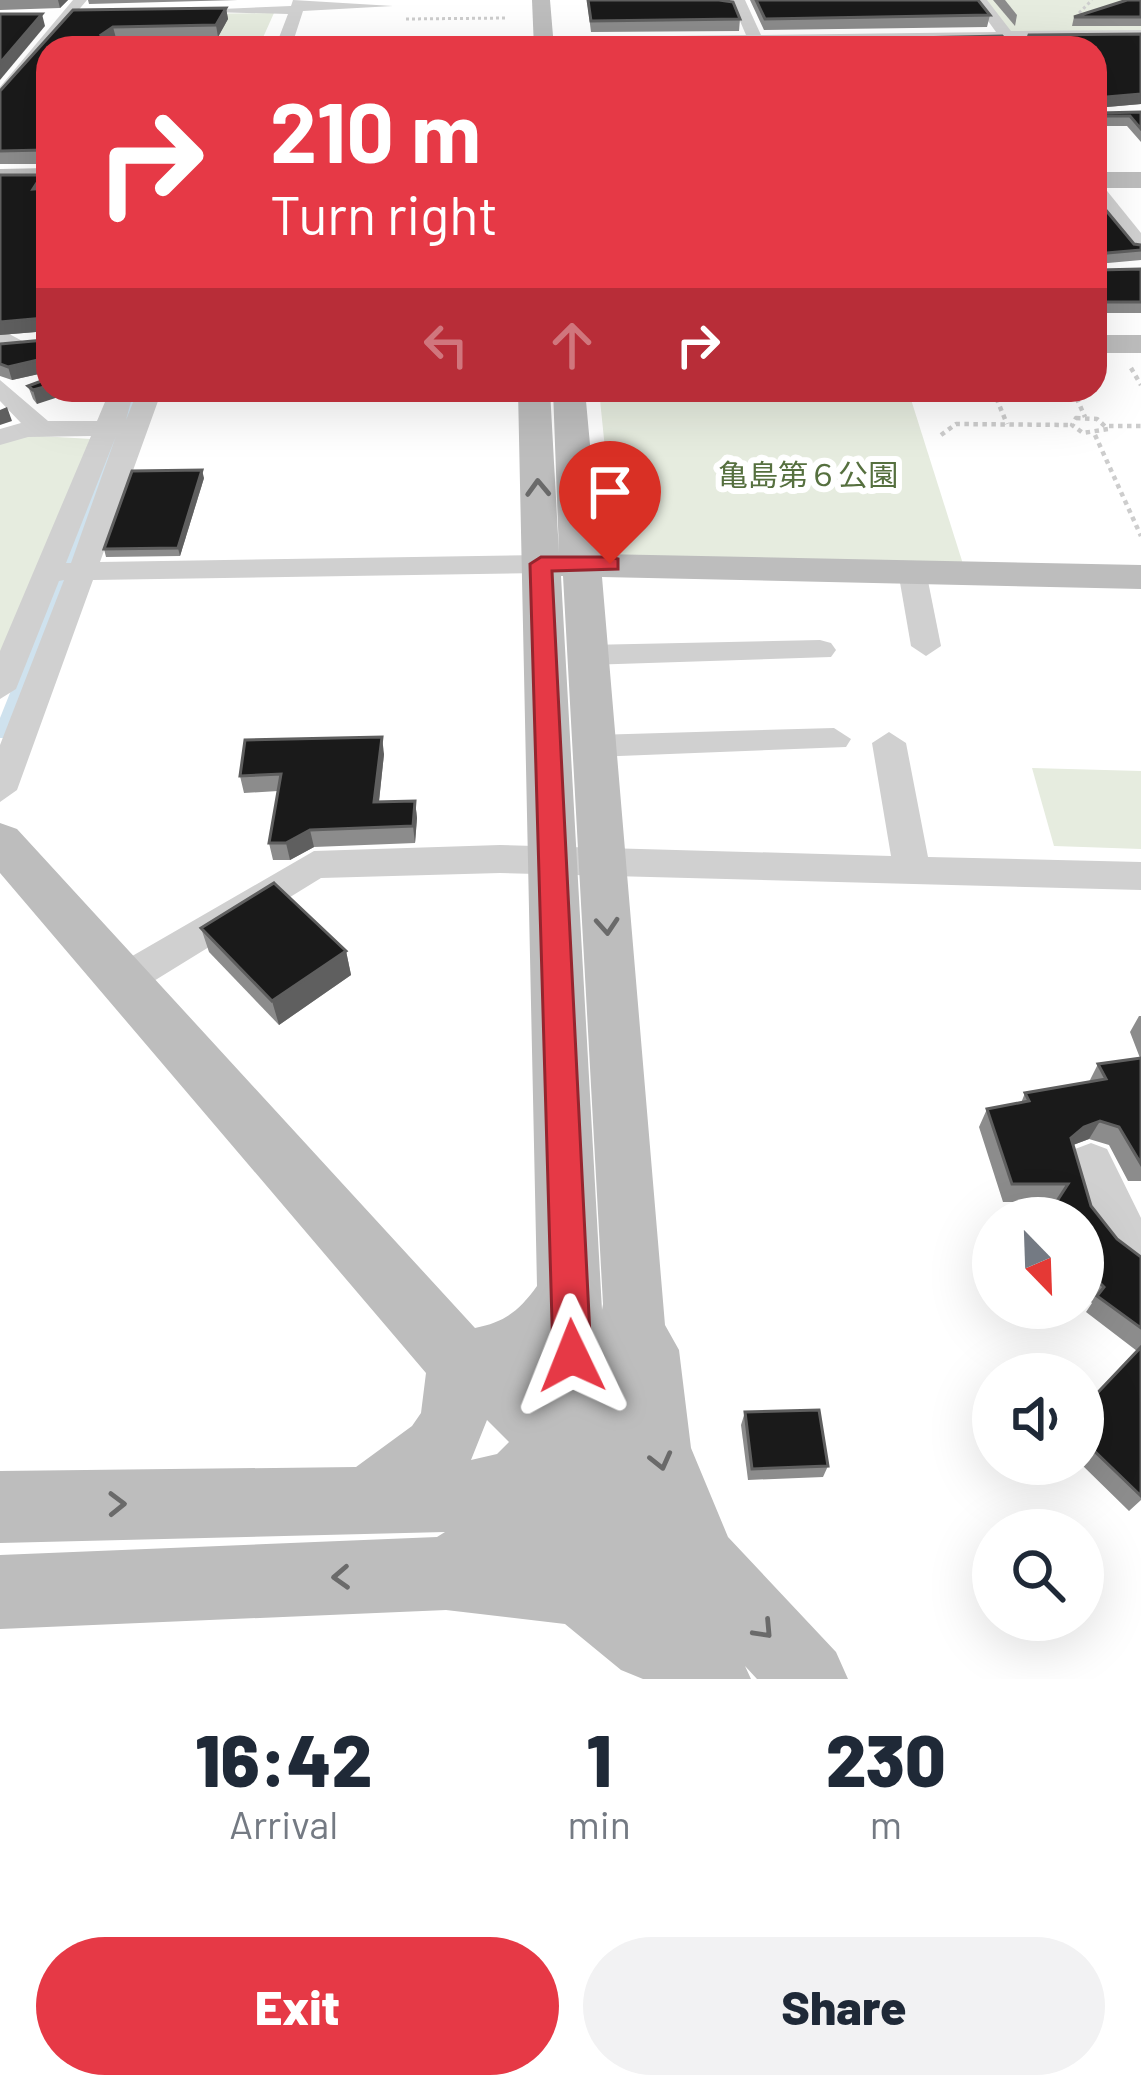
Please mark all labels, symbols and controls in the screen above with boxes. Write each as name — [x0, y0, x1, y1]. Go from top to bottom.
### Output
text: 210 m — [270, 79, 481, 180]
icon: right — [72, 84, 228, 240]
text: Turn right — [270, 181, 498, 246]
icon: left — [413, 312, 479, 378]
icon: ahead — [539, 312, 605, 378]
icon: right — [665, 312, 731, 378]
pin — [559, 441, 661, 564]
park label: 亀島第６公園 — [718, 456, 898, 492]
icon: arrive — [577, 459, 643, 525]
one-way arrow — [525, 478, 551, 497]
one-way arrow — [593, 917, 619, 936]
north arrow — [972, 1197, 1104, 1329]
map controls — [972, 1197, 1104, 1641]
position arrow — [509, 1293, 635, 1419]
button: sound — [972, 1353, 1104, 1485]
one-way arrow — [647, 1450, 672, 1470]
one-way arrow — [108, 1492, 127, 1518]
button: search — [972, 1509, 1104, 1641]
one-way arrow — [331, 1564, 349, 1590]
one-way arrow — [749, 1616, 771, 1638]
text: 16:42 — [195, 1715, 372, 1801]
text: 1 — [586, 1715, 612, 1801]
text: 230 — [826, 1715, 946, 1801]
text: Arrival — [229, 1800, 338, 1847]
text: min — [567, 1800, 631, 1847]
text: m — [870, 1800, 902, 1847]
button: Exit — [36, 1937, 559, 2075]
button: Share — [583, 1937, 1105, 2075]

